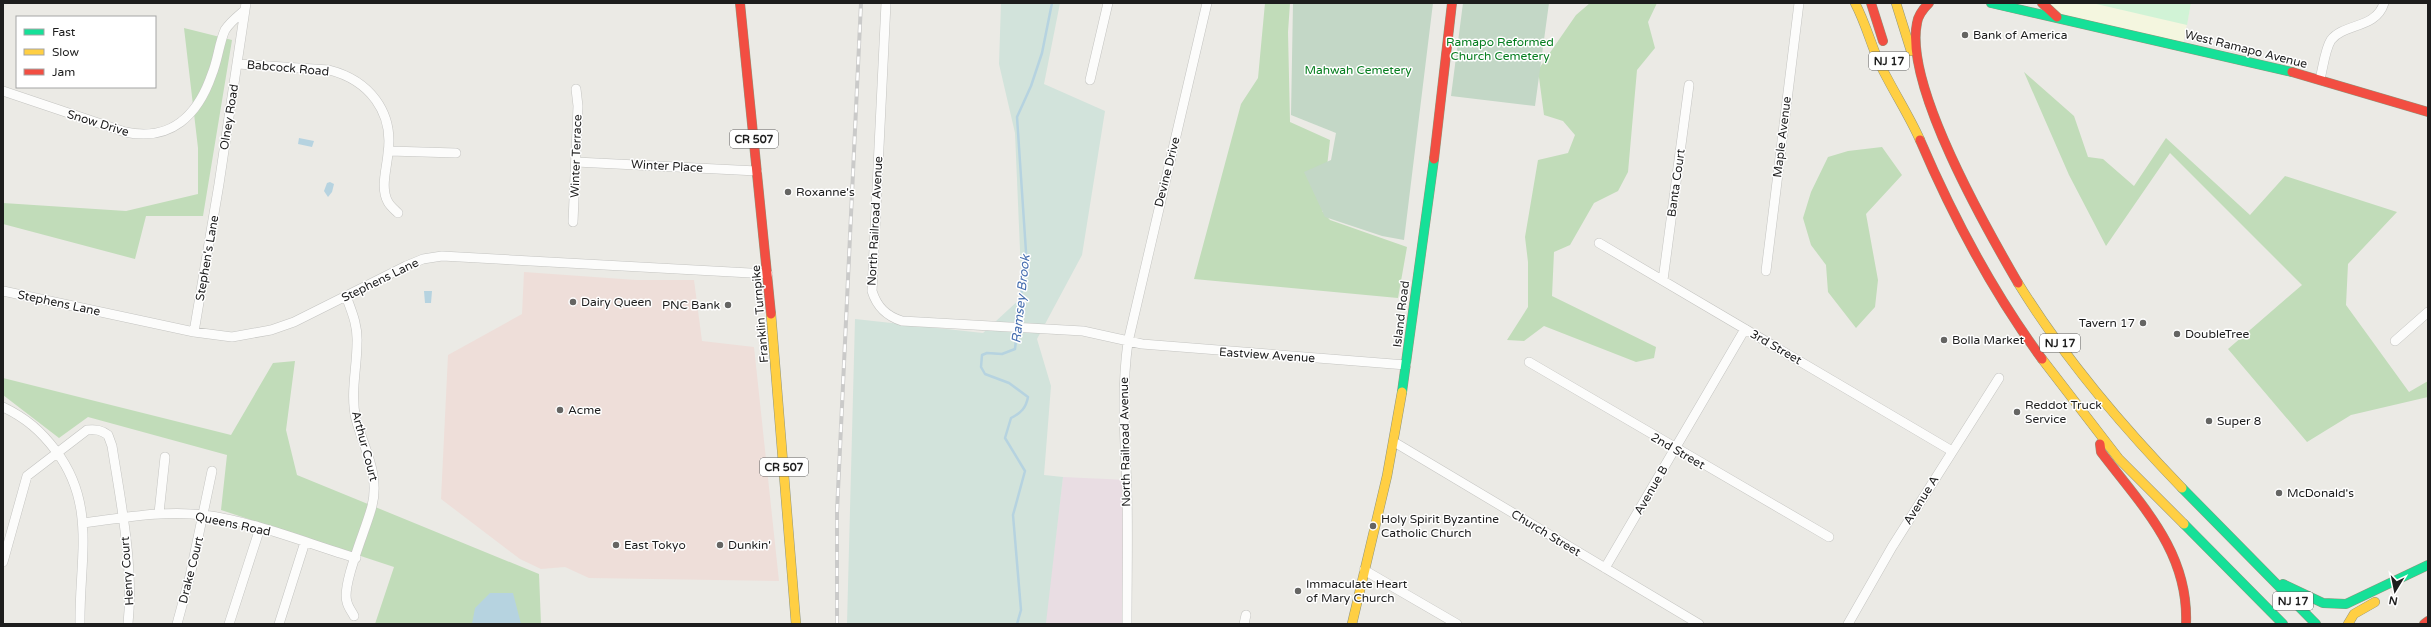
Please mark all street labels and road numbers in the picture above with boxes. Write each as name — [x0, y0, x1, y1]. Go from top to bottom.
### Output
street label: West Ramapo Avenue — [2183, 27, 2309, 71]
road number: NJ 17 — [1869, 52, 1909, 70]
street label: Babcock Road — [246, 57, 330, 79]
street label: Olney Road — [217, 83, 241, 151]
street label: Maple Avenue — [1770, 95, 1794, 178]
street label: Snow Drive — [65, 107, 131, 139]
street label: Winter Terrace — [568, 114, 584, 198]
road number: CR 507 — [730, 130, 778, 148]
street label: Devine Drive — [1152, 135, 1183, 208]
street label: Banta Court — [1664, 148, 1688, 218]
street label: North Railroad Avenue — [865, 156, 885, 286]
street label: Winter Place — [631, 157, 704, 175]
street label: Stephen's Lane — [193, 214, 221, 302]
street label: Stephens Lane — [339, 255, 421, 305]
street label: Franklin Turnpike — [749, 264, 771, 364]
street label: Island Road — [1390, 280, 1412, 348]
street label: Stephens Lane — [16, 287, 102, 319]
street label: 3rd Street — [1748, 327, 1805, 368]
road number: NJ 17 — [2040, 334, 2080, 352]
street label: Eastview Avenue — [1219, 345, 1316, 365]
street label: North Railroad Avenue — [1117, 377, 1133, 507]
street label: Arthur Court — [349, 409, 381, 483]
street label: 2nd Street — [1649, 430, 1708, 472]
road number: CR 507 — [760, 458, 808, 476]
street label: Avenue B — [1631, 463, 1671, 517]
street label: Avenue A — [1900, 473, 1942, 527]
street label: Church Street — [1509, 507, 1584, 559]
street label: Queens Road — [194, 509, 272, 539]
street label: Drake Court — [176, 535, 206, 605]
street label: Henry Court — [118, 536, 136, 606]
road number: NJ 17 — [2273, 592, 2313, 610]

